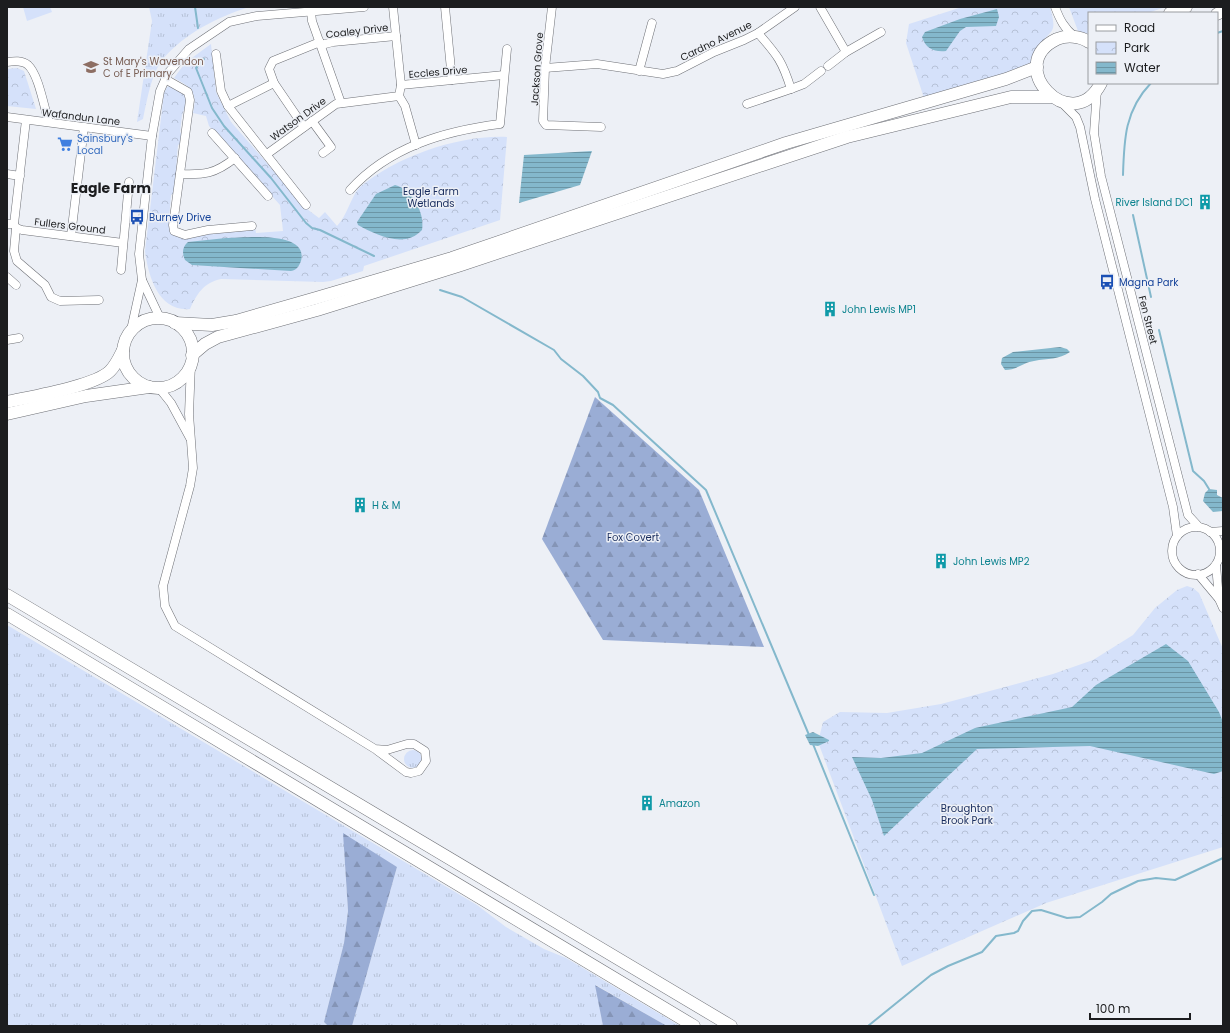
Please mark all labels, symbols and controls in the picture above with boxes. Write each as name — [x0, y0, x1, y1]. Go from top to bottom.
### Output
legend — [1088, 12, 1218, 84]
street label: Cardno Avenue — [678, 17, 754, 65]
text: Road — [1124, 19, 1155, 36]
street label: Coaley Drive — [325, 20, 389, 42]
street label: Jackson Grove — [527, 32, 547, 106]
text: Park — [1124, 39, 1151, 56]
place label: St Mary's Wavendon C of E Primary — [103, 54, 204, 81]
school or university icon: St Mary's Wavendon C of E Primary — [82, 58, 100, 76]
text: Water — [1124, 59, 1161, 76]
street label: Eccles Drive — [408, 62, 468, 82]
street label: Watson Drive — [267, 94, 329, 144]
street label: Wafandun Lane — [41, 105, 121, 129]
place label: Sainsbury's Local — [77, 131, 133, 158]
supermarket icon: Sainsbury's Local — [56, 135, 74, 153]
district label: Eagle Farm — [71, 178, 151, 198]
park label: Eagle Farm Wetlands — [403, 184, 459, 211]
building icon: River Island DC1 — [1196, 193, 1214, 211]
place label: River Island DC1 — [1116, 195, 1193, 210]
bus stop icon: Burney Drive — [128, 208, 146, 226]
place label: Burney Drive — [149, 210, 211, 225]
street label: Fullers Ground — [34, 214, 106, 238]
bus stop icon: Magna Park — [1098, 273, 1116, 291]
place label: Magna Park — [1119, 275, 1179, 290]
street label: Fen Street — [1135, 294, 1161, 346]
building icon: John Lewis MP1 — [821, 300, 839, 318]
place label: John Lewis MP1 — [842, 302, 916, 317]
building icon: H & M — [351, 496, 369, 514]
place label: H & M — [372, 498, 400, 513]
park label: Fox Covert — [607, 530, 659, 545]
building icon: John Lewis MP2 — [932, 552, 950, 570]
place label: John Lewis MP2 — [953, 554, 1030, 569]
building icon: Amazon — [638, 794, 656, 812]
place label: Amazon — [659, 796, 700, 811]
park label: Broughton Brook Park — [941, 801, 994, 828]
scale bar — [1090, 995, 1190, 1021]
text: 100 m — [1096, 1000, 1130, 1017]

